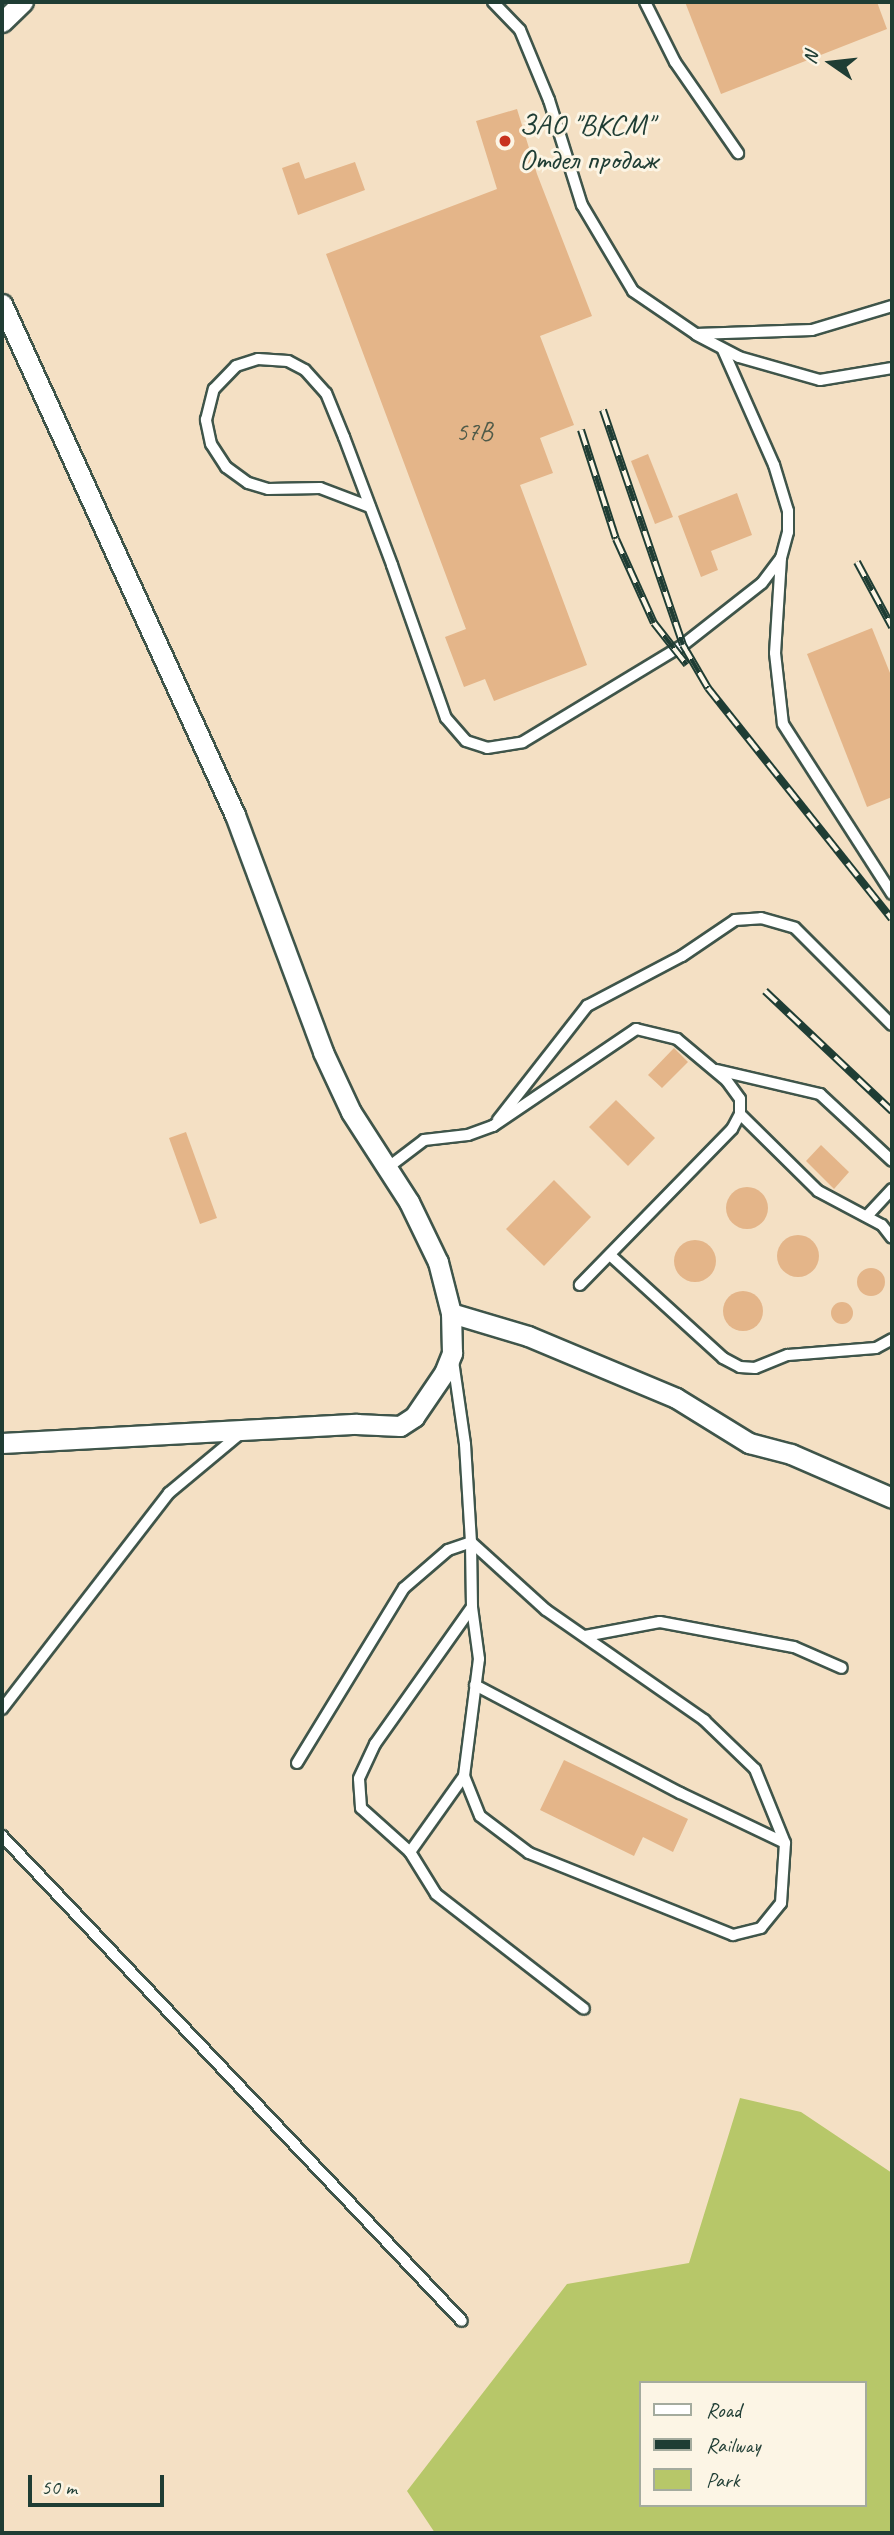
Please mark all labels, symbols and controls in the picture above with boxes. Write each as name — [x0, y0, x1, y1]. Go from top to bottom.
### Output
north arrow — [796, 28, 866, 98]
text: N — [798, 49, 824, 67]
place label: ЗАО "ВКСМ" Отдел продаж — [519, 106, 658, 176]
marker: ЗАО "ВКСМ" Отдел продаж — [497, 133, 513, 149]
house number: 57В — [456, 416, 492, 448]
legend — [638, 2381, 866, 2507]
text: Road — [706, 2397, 741, 2423]
text: Railway — [706, 2432, 760, 2458]
scale bar — [32, 2462, 168, 2506]
text: Park — [706, 2467, 739, 2493]
text: 50 m — [41, 2474, 77, 2500]

